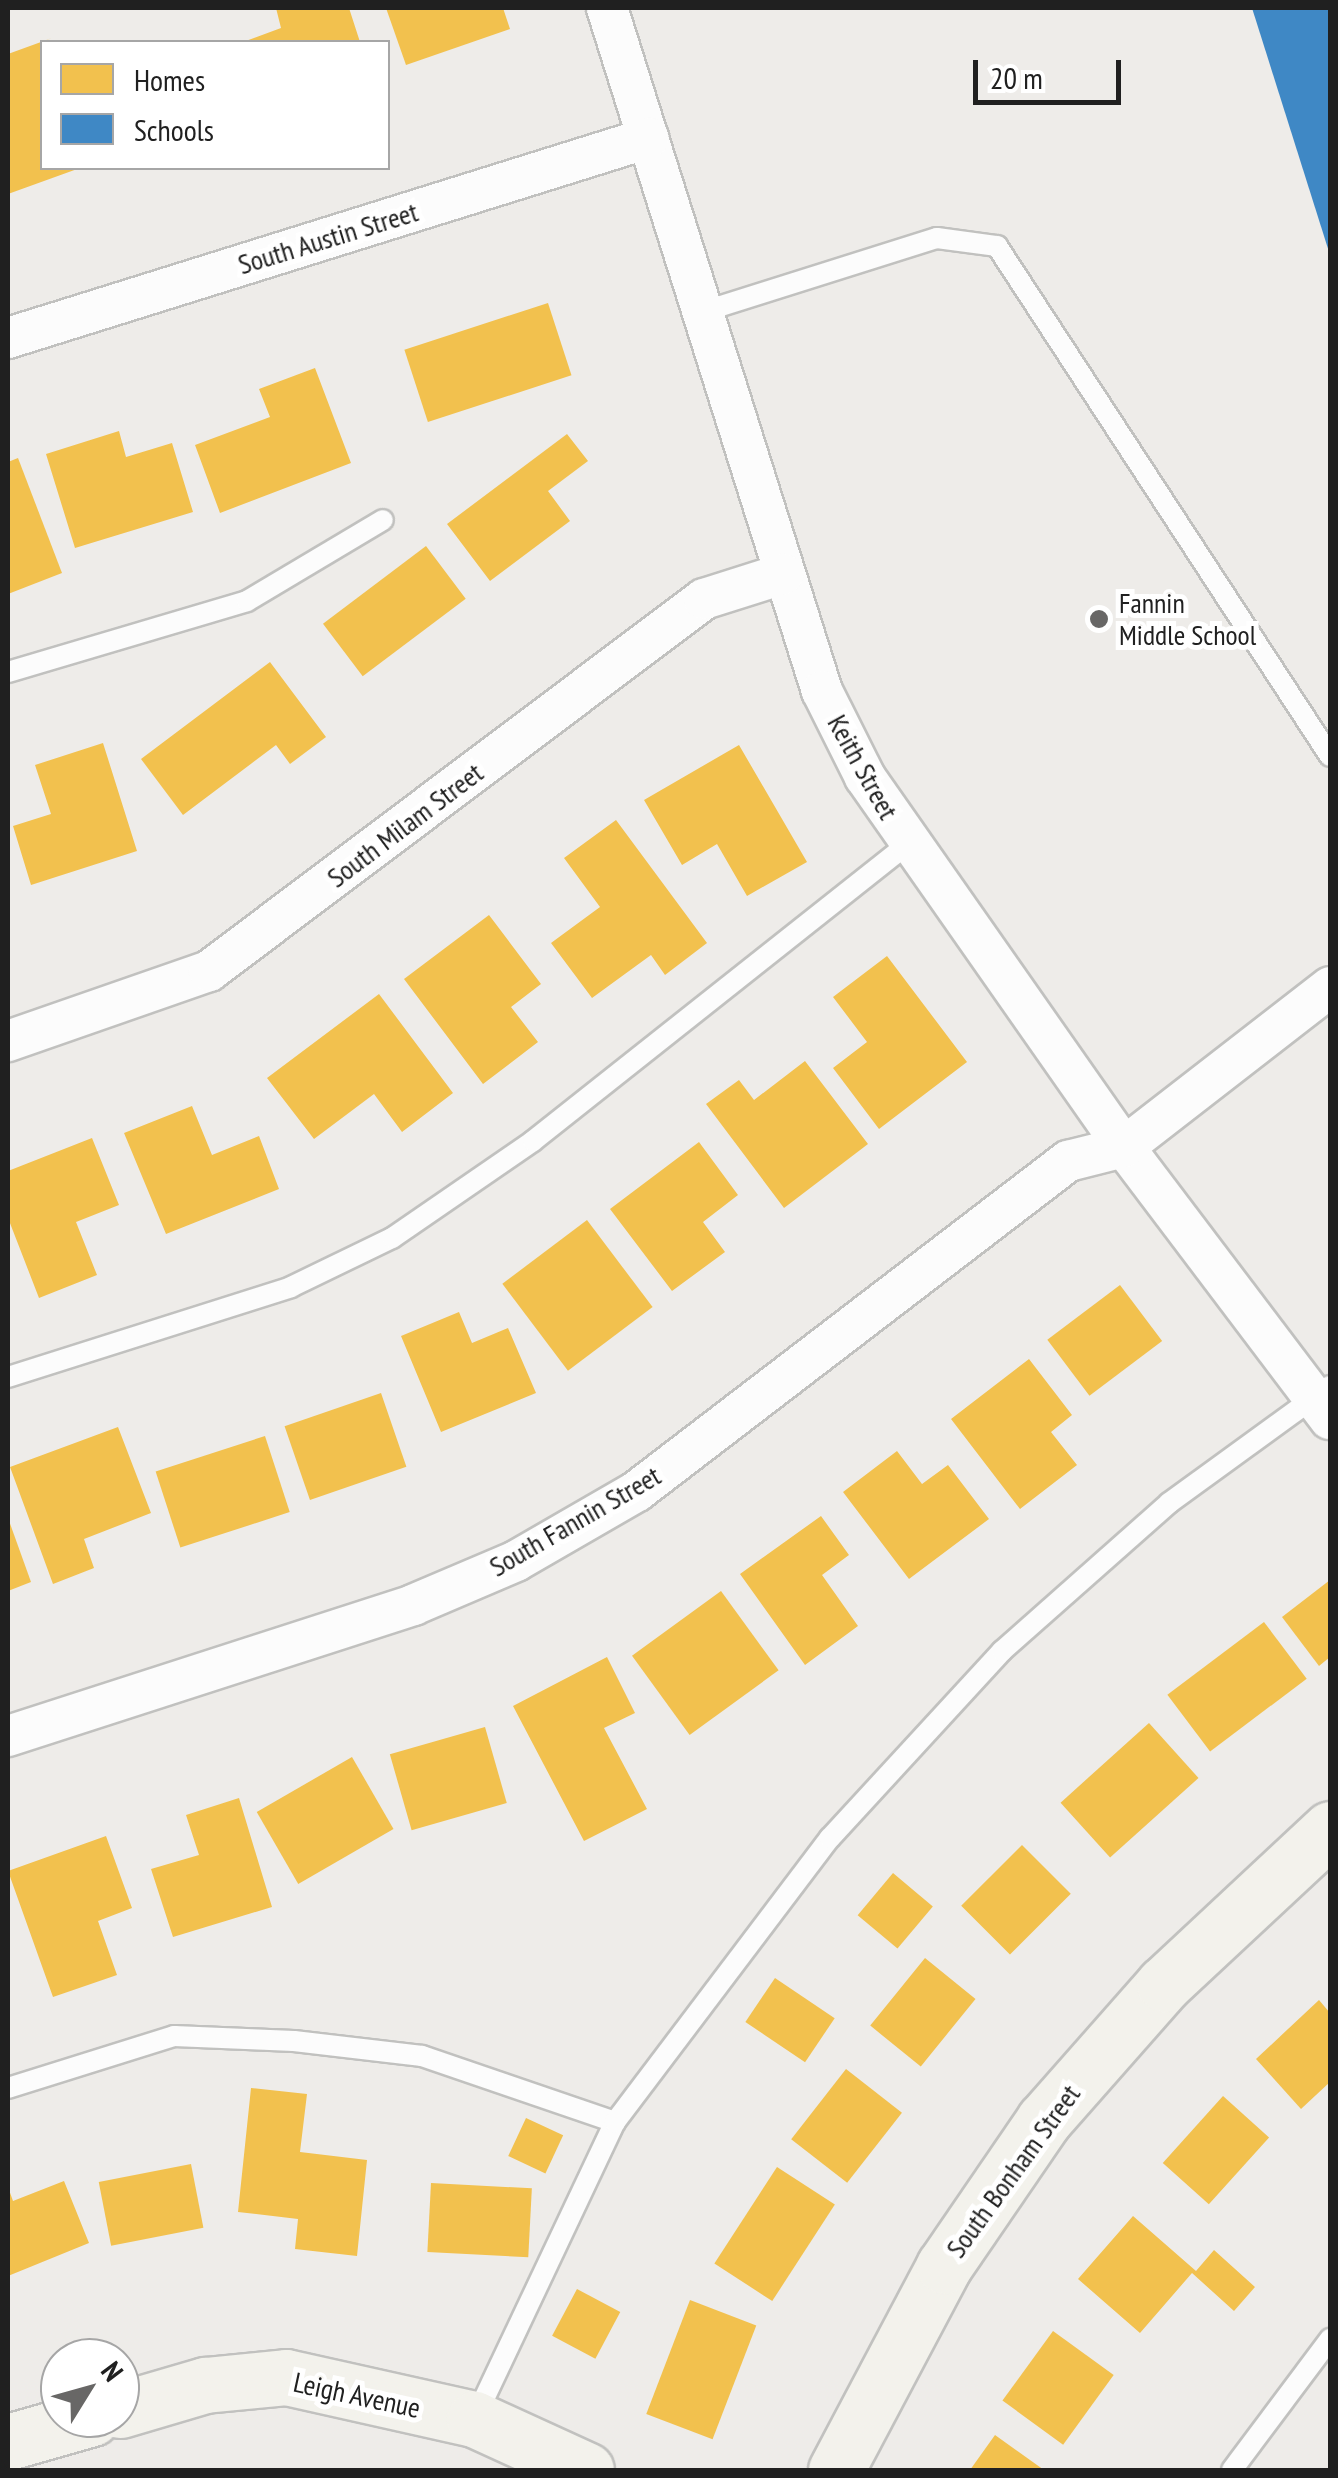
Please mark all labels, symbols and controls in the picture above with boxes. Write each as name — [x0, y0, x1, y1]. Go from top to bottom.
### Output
legend — [40, 40, 390, 170]
scale bar — [978, 40, 1126, 102]
text: 20 m — [990, 58, 1043, 97]
text: Homes — [134, 60, 205, 99]
text: Schools — [134, 110, 214, 149]
street label: South Austin Street — [234, 195, 422, 281]
place label: Fannin Middle School — [1119, 586, 1256, 652]
marker: Fannin Middle School — [1088, 608, 1110, 630]
street label: Keith Street — [821, 709, 905, 825]
street label: South Milam Street — [321, 756, 489, 894]
street label: South Fannin Street — [484, 1459, 666, 1583]
street label: South Bonham Street — [939, 2078, 1087, 2264]
north arrow — [40, 2338, 140, 2438]
text: N — [93, 2354, 132, 2388]
street label: Leigh Avenue — [290, 2365, 424, 2425]

